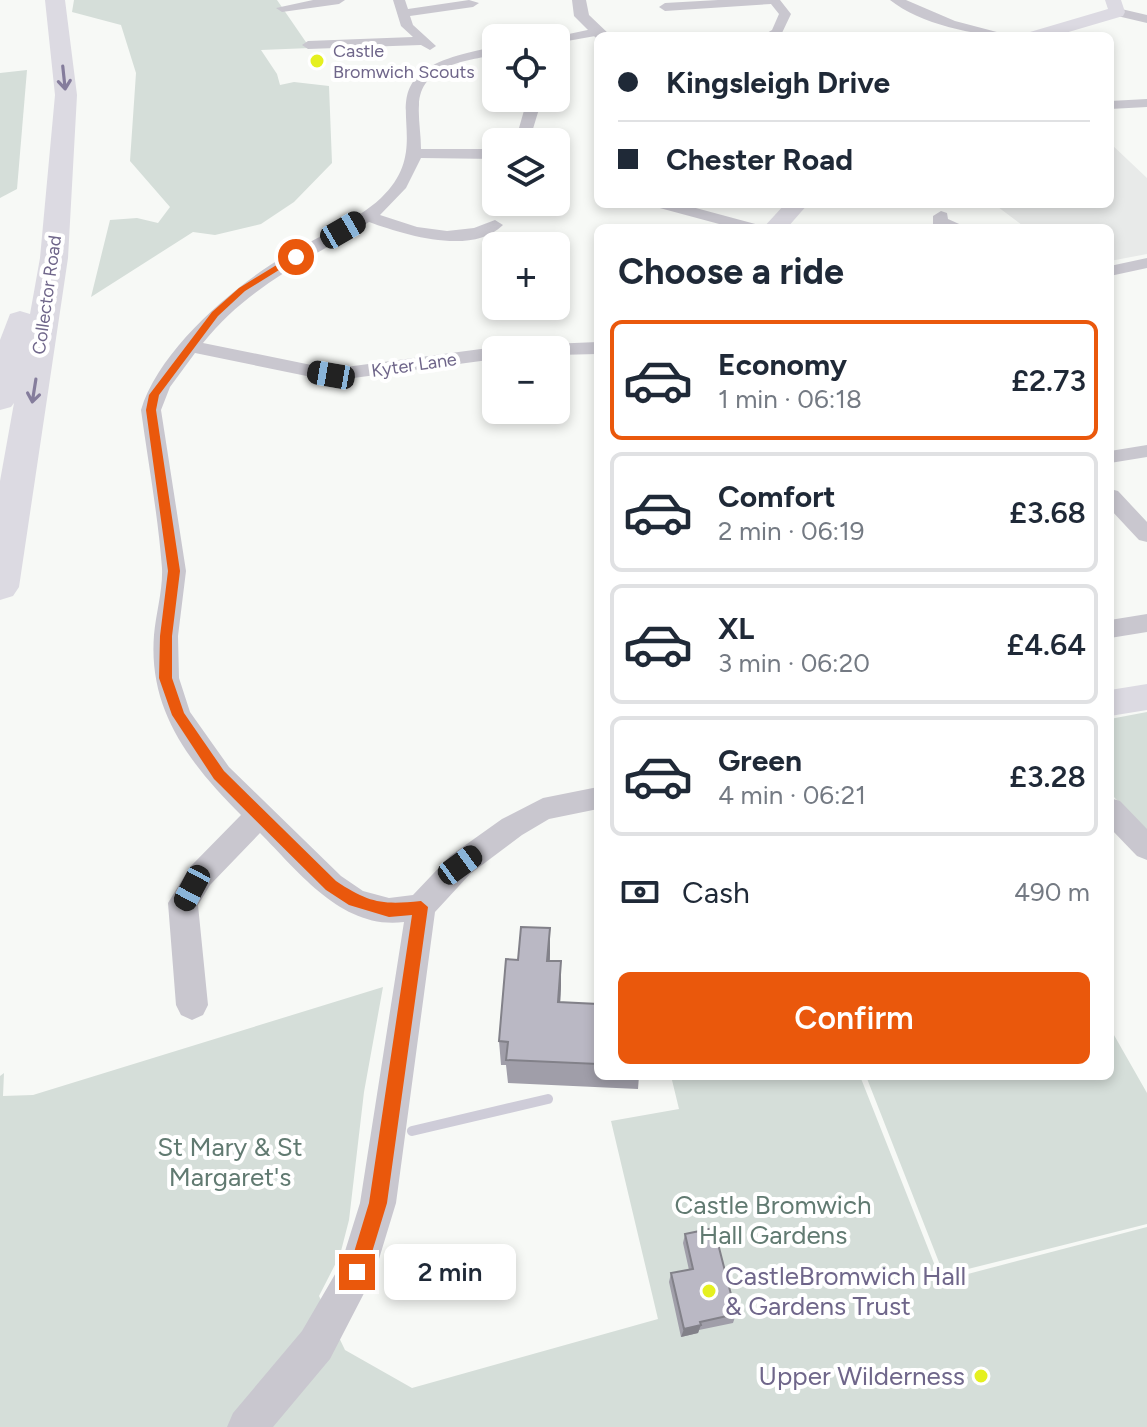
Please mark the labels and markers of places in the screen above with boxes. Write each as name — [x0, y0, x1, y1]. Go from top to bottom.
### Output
place label: Castle Bromwich Scouts — [333, 40, 475, 83]
marker: Castle Bromwich Scouts — [308, 52, 326, 70]
place label: CastleBromwich Hall & Gardens Trust — [725, 1260, 966, 1322]
marker: CastleBromwich Hall & Gardens Trust — [700, 1282, 718, 1300]
place label: Upper Wilderness — [759, 1360, 965, 1392]
marker: Upper Wilderness — [972, 1367, 990, 1385]

